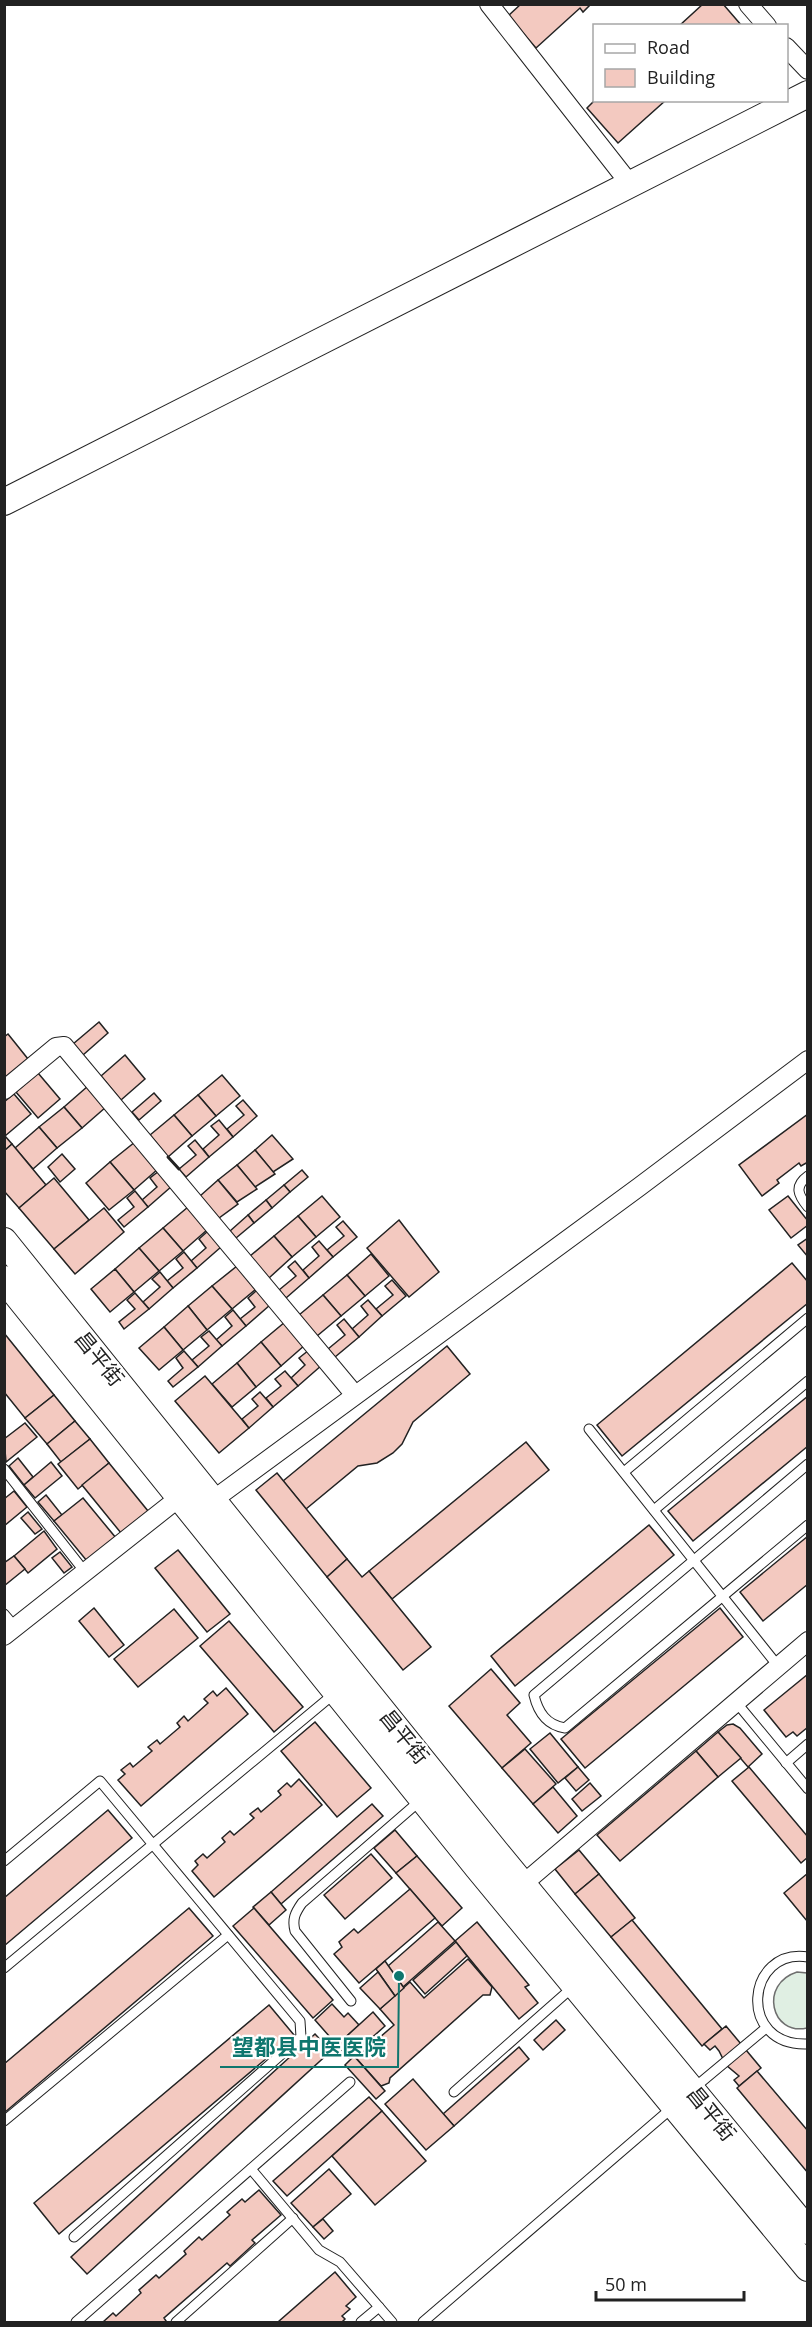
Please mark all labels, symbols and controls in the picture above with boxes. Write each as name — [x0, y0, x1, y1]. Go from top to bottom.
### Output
legend — [593, 24, 788, 102]
text: Road — [647, 35, 690, 59]
text: Building — [647, 65, 715, 89]
street label: 昌平街 — [69, 1325, 130, 1392]
street label: 昌平街 — [374, 1703, 435, 1770]
callout: 望都县中医医院 — [220, 2027, 398, 2067]
text: 望都县中医医院 — [232, 2031, 386, 2061]
street label: 昌平街 — [681, 2080, 742, 2147]
scale bar — [596, 2264, 744, 2302]
text: 50 m — [605, 2272, 647, 2296]

